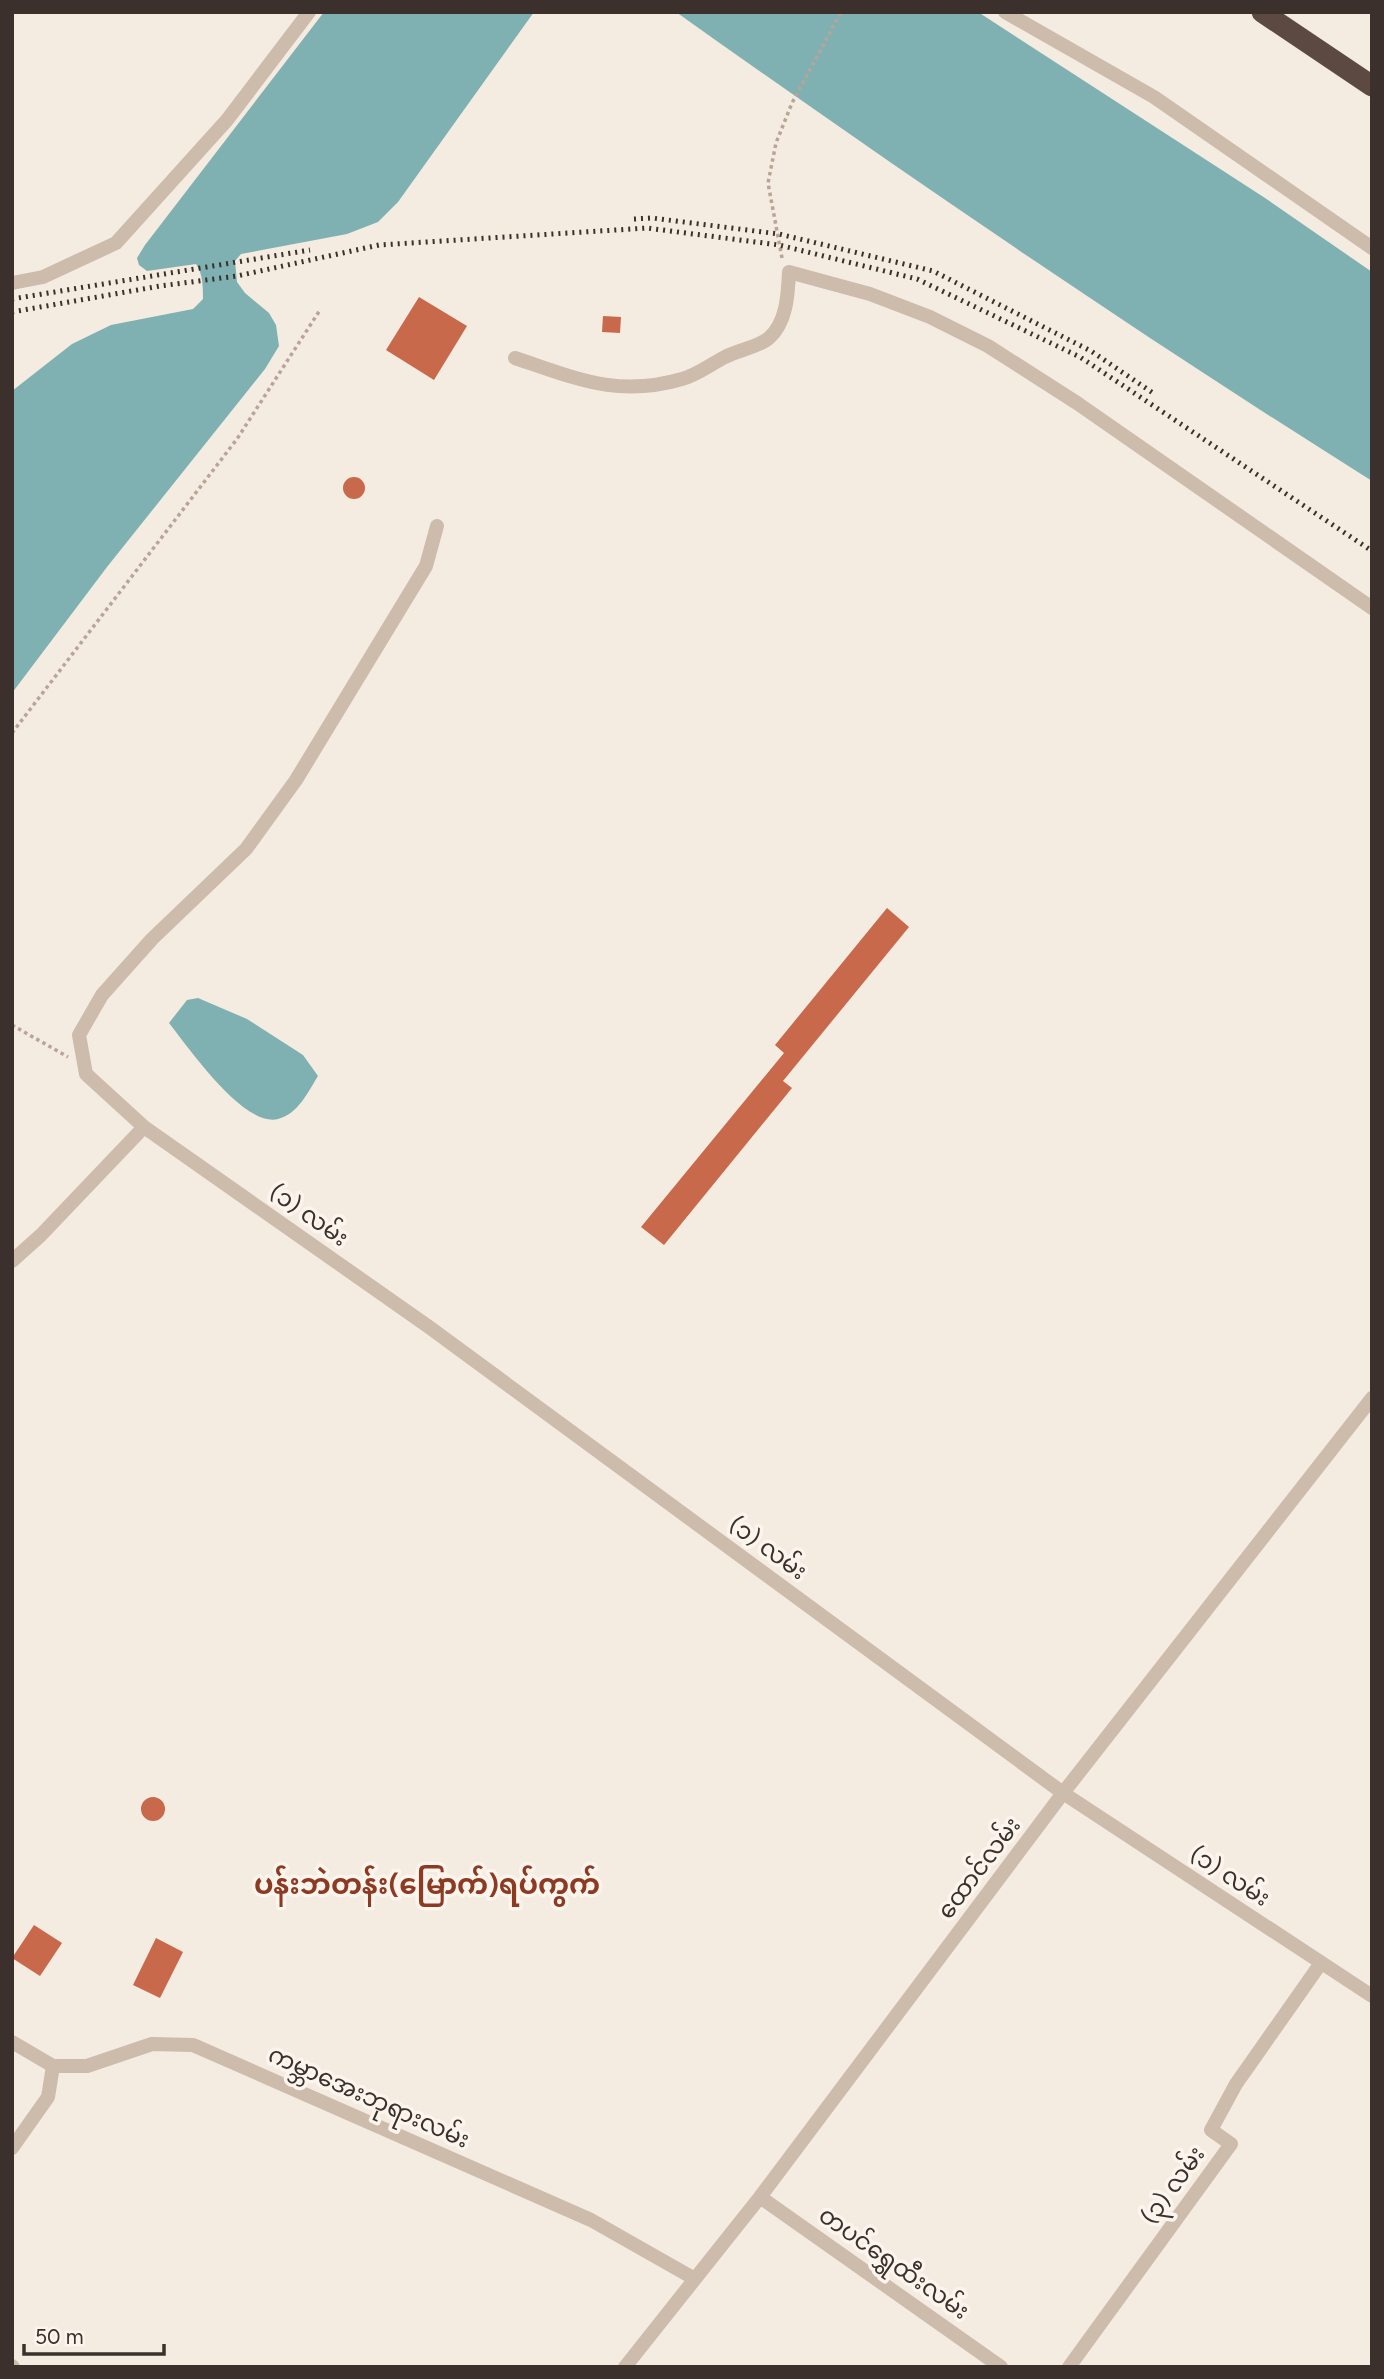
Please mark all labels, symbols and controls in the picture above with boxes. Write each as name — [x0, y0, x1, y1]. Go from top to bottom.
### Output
street label: (၁) လမ်း — [264, 1176, 355, 1252]
street label: (၁) လမ်း — [724, 1509, 814, 1586]
street label: ထောင်လမ်း — [930, 1810, 1026, 1924]
street label: (၁) လမ်း — [1185, 1838, 1276, 1912]
district label: ပန်းဘဲတန်း(မြောက်)ရပ်ကွက် — [254, 1865, 600, 1907]
street label: ကမ္ဘာအေးဘုရားလမ်း — [262, 2038, 475, 2159]
street label: (၃) လမ်း — [1134, 2140, 1215, 2232]
street label: တပင်ရွှေထီးလမ်း — [811, 2199, 976, 2329]
scale bar — [24, 2312, 164, 2356]
text: 50 m — [35, 2324, 84, 2349]

